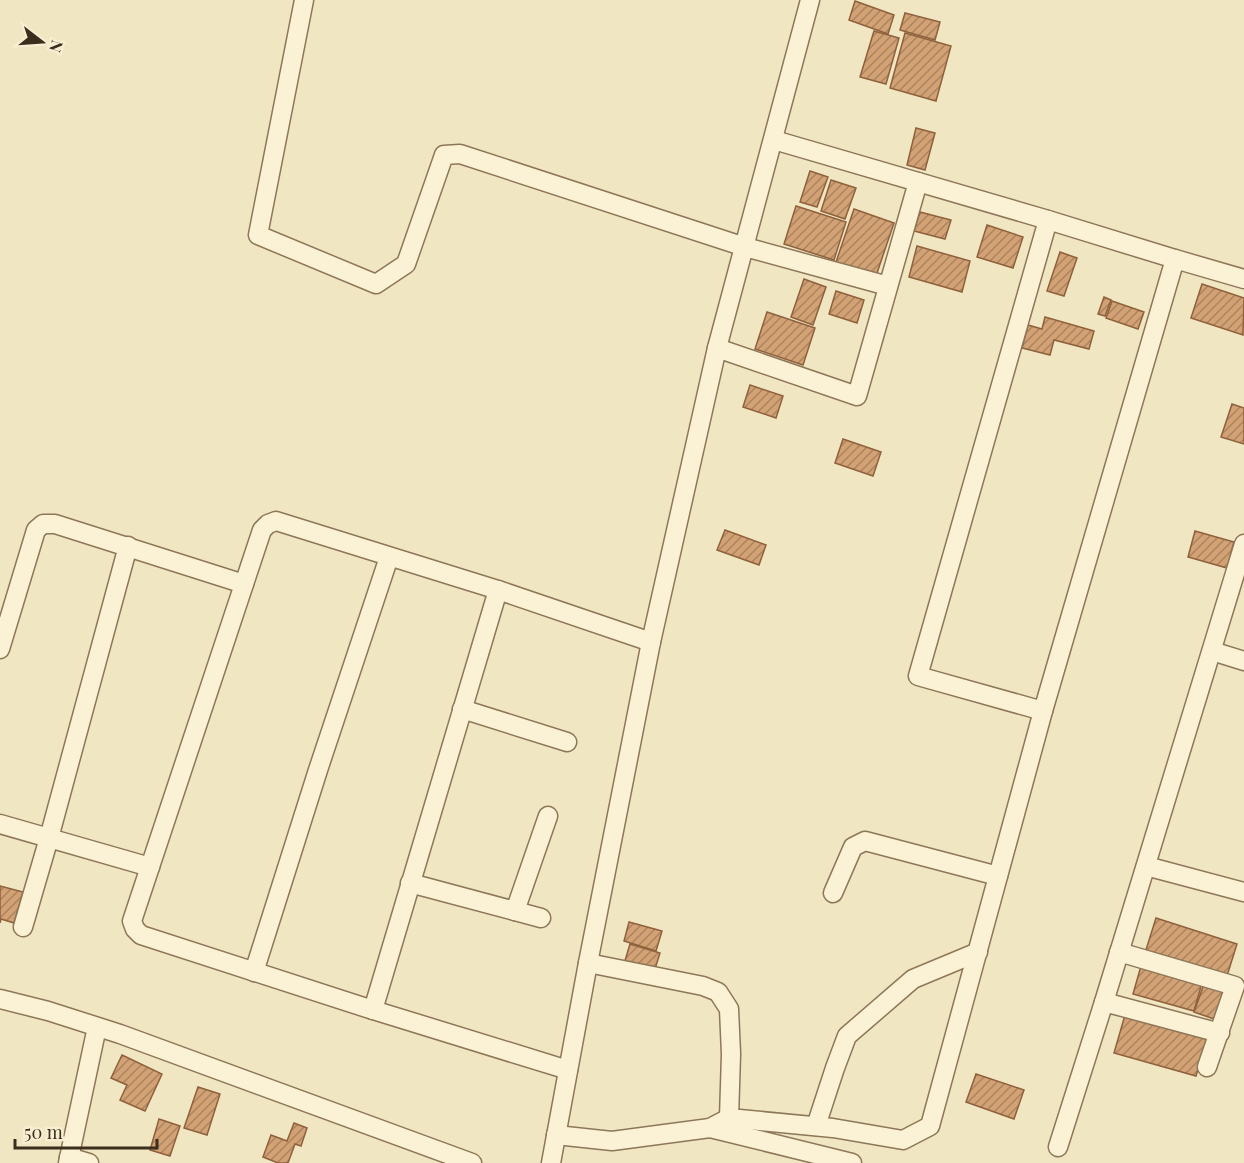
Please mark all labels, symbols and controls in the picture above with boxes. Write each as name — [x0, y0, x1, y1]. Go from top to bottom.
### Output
north arrow — [12, 12, 72, 72]
text: N — [45, 38, 69, 56]
scale bar — [15, 1112, 158, 1150]
text: 50 m — [24, 1120, 63, 1144]

